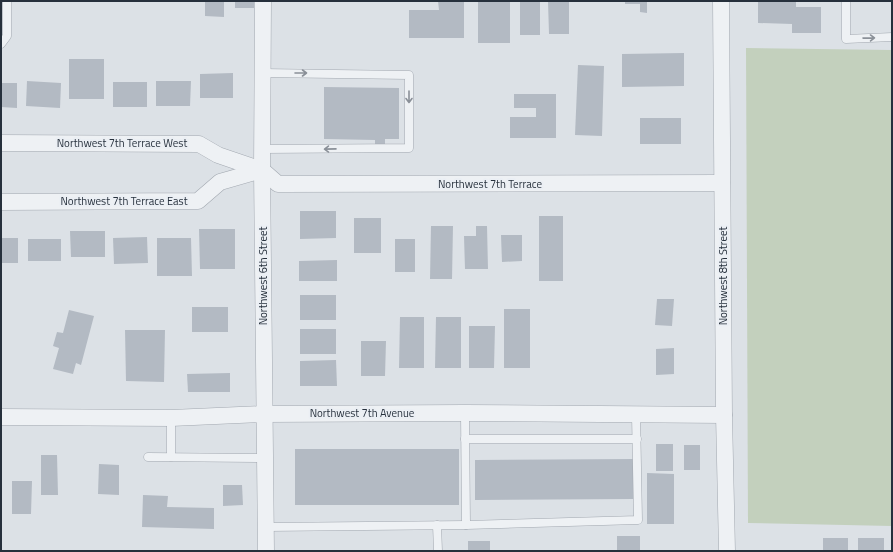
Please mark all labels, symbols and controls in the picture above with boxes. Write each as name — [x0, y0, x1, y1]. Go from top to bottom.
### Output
one-way arrow — [862, 34, 875, 42]
one-way arrow — [294, 69, 307, 77]
one-way arrow — [405, 90, 413, 103]
street label: Northwest 7th Terrace West — [57, 135, 187, 151]
one-way arrow — [324, 145, 337, 153]
street label: Northwest 7th Terrace — [438, 176, 542, 192]
street label: Northwest 7th Terrace East — [60, 193, 188, 209]
street label: Northwest 6th Street — [255, 227, 271, 325]
street label: Northwest 8th Street — [715, 227, 731, 325]
street label: Northwest 7th Avenue — [310, 405, 415, 421]

